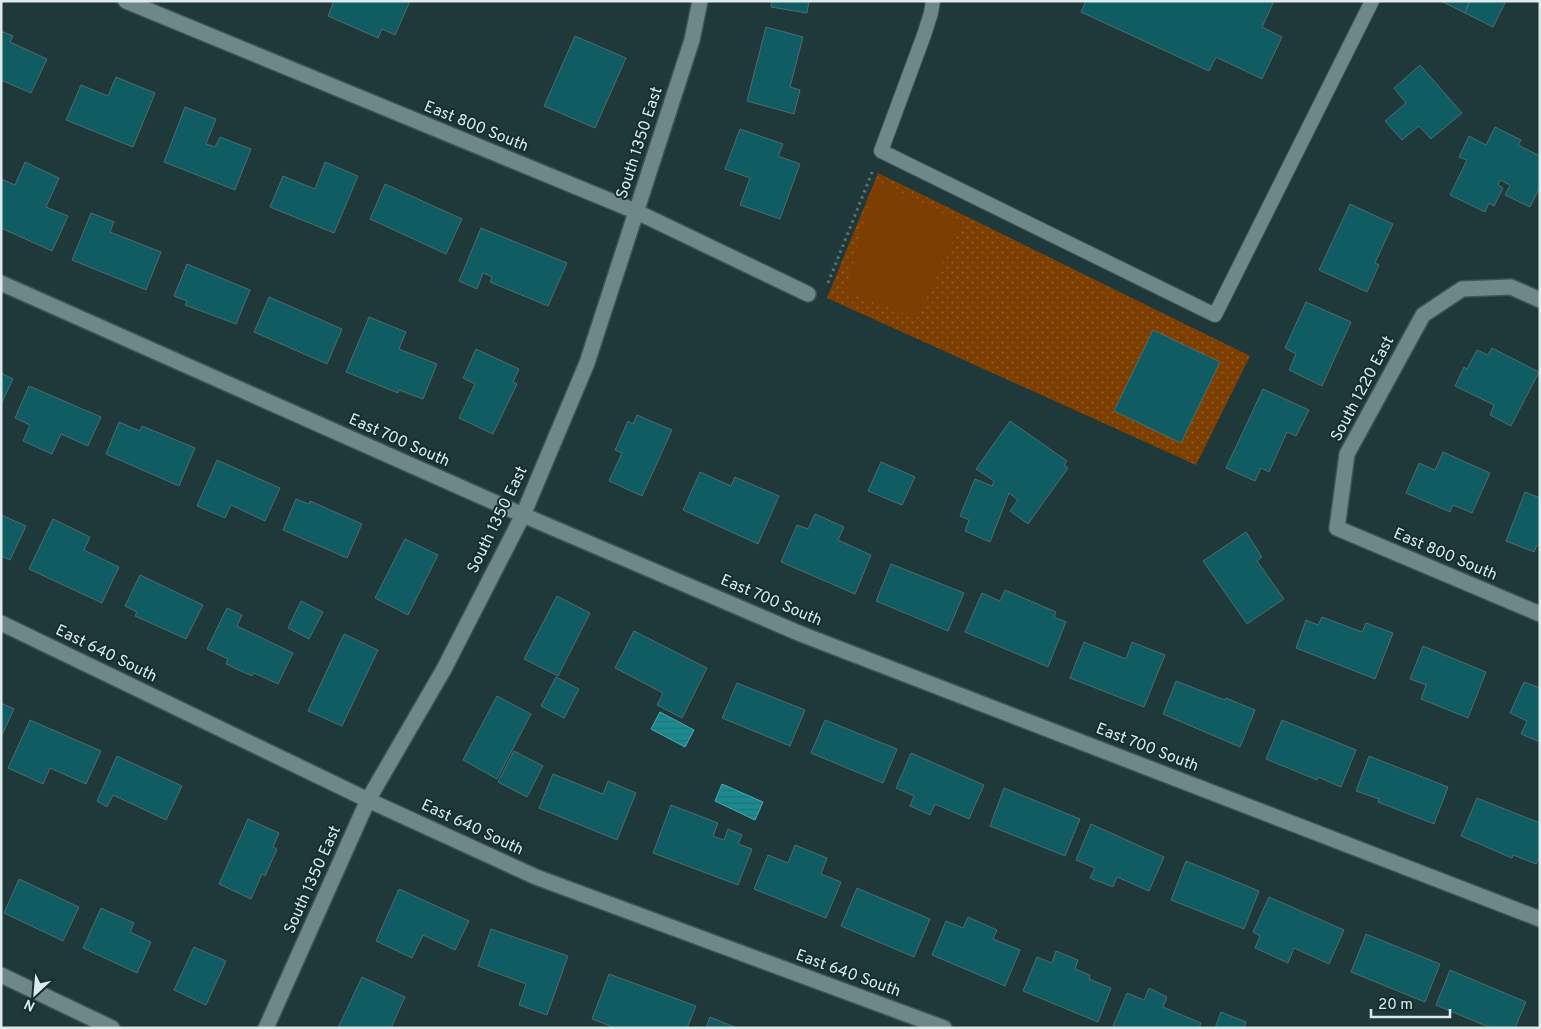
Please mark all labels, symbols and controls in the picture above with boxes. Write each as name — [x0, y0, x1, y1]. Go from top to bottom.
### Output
street label: South 1350 East — [612, 84, 668, 202]
street label: East 800 South — [421, 97, 531, 157]
street label: South 1220 East — [1327, 333, 1399, 445]
street label: East 700 South — [345, 410, 453, 472]
street label: South 1350 East — [463, 463, 533, 577]
street label: East 800 South — [1390, 524, 1500, 586]
street label: East 700 South — [717, 571, 825, 631]
street label: East 640 South — [52, 621, 160, 687]
street label: East 700 South — [1093, 719, 1201, 777]
street label: East 640 South — [418, 796, 526, 860]
street label: South 1350 East — [280, 823, 346, 937]
street label: East 640 South — [793, 946, 903, 1002]
north arrow — [10, 969, 60, 1019]
scale bar — [1371, 986, 1450, 1018]
text: N — [22, 994, 38, 1014]
text: 20 m — [1378, 996, 1413, 1015]

